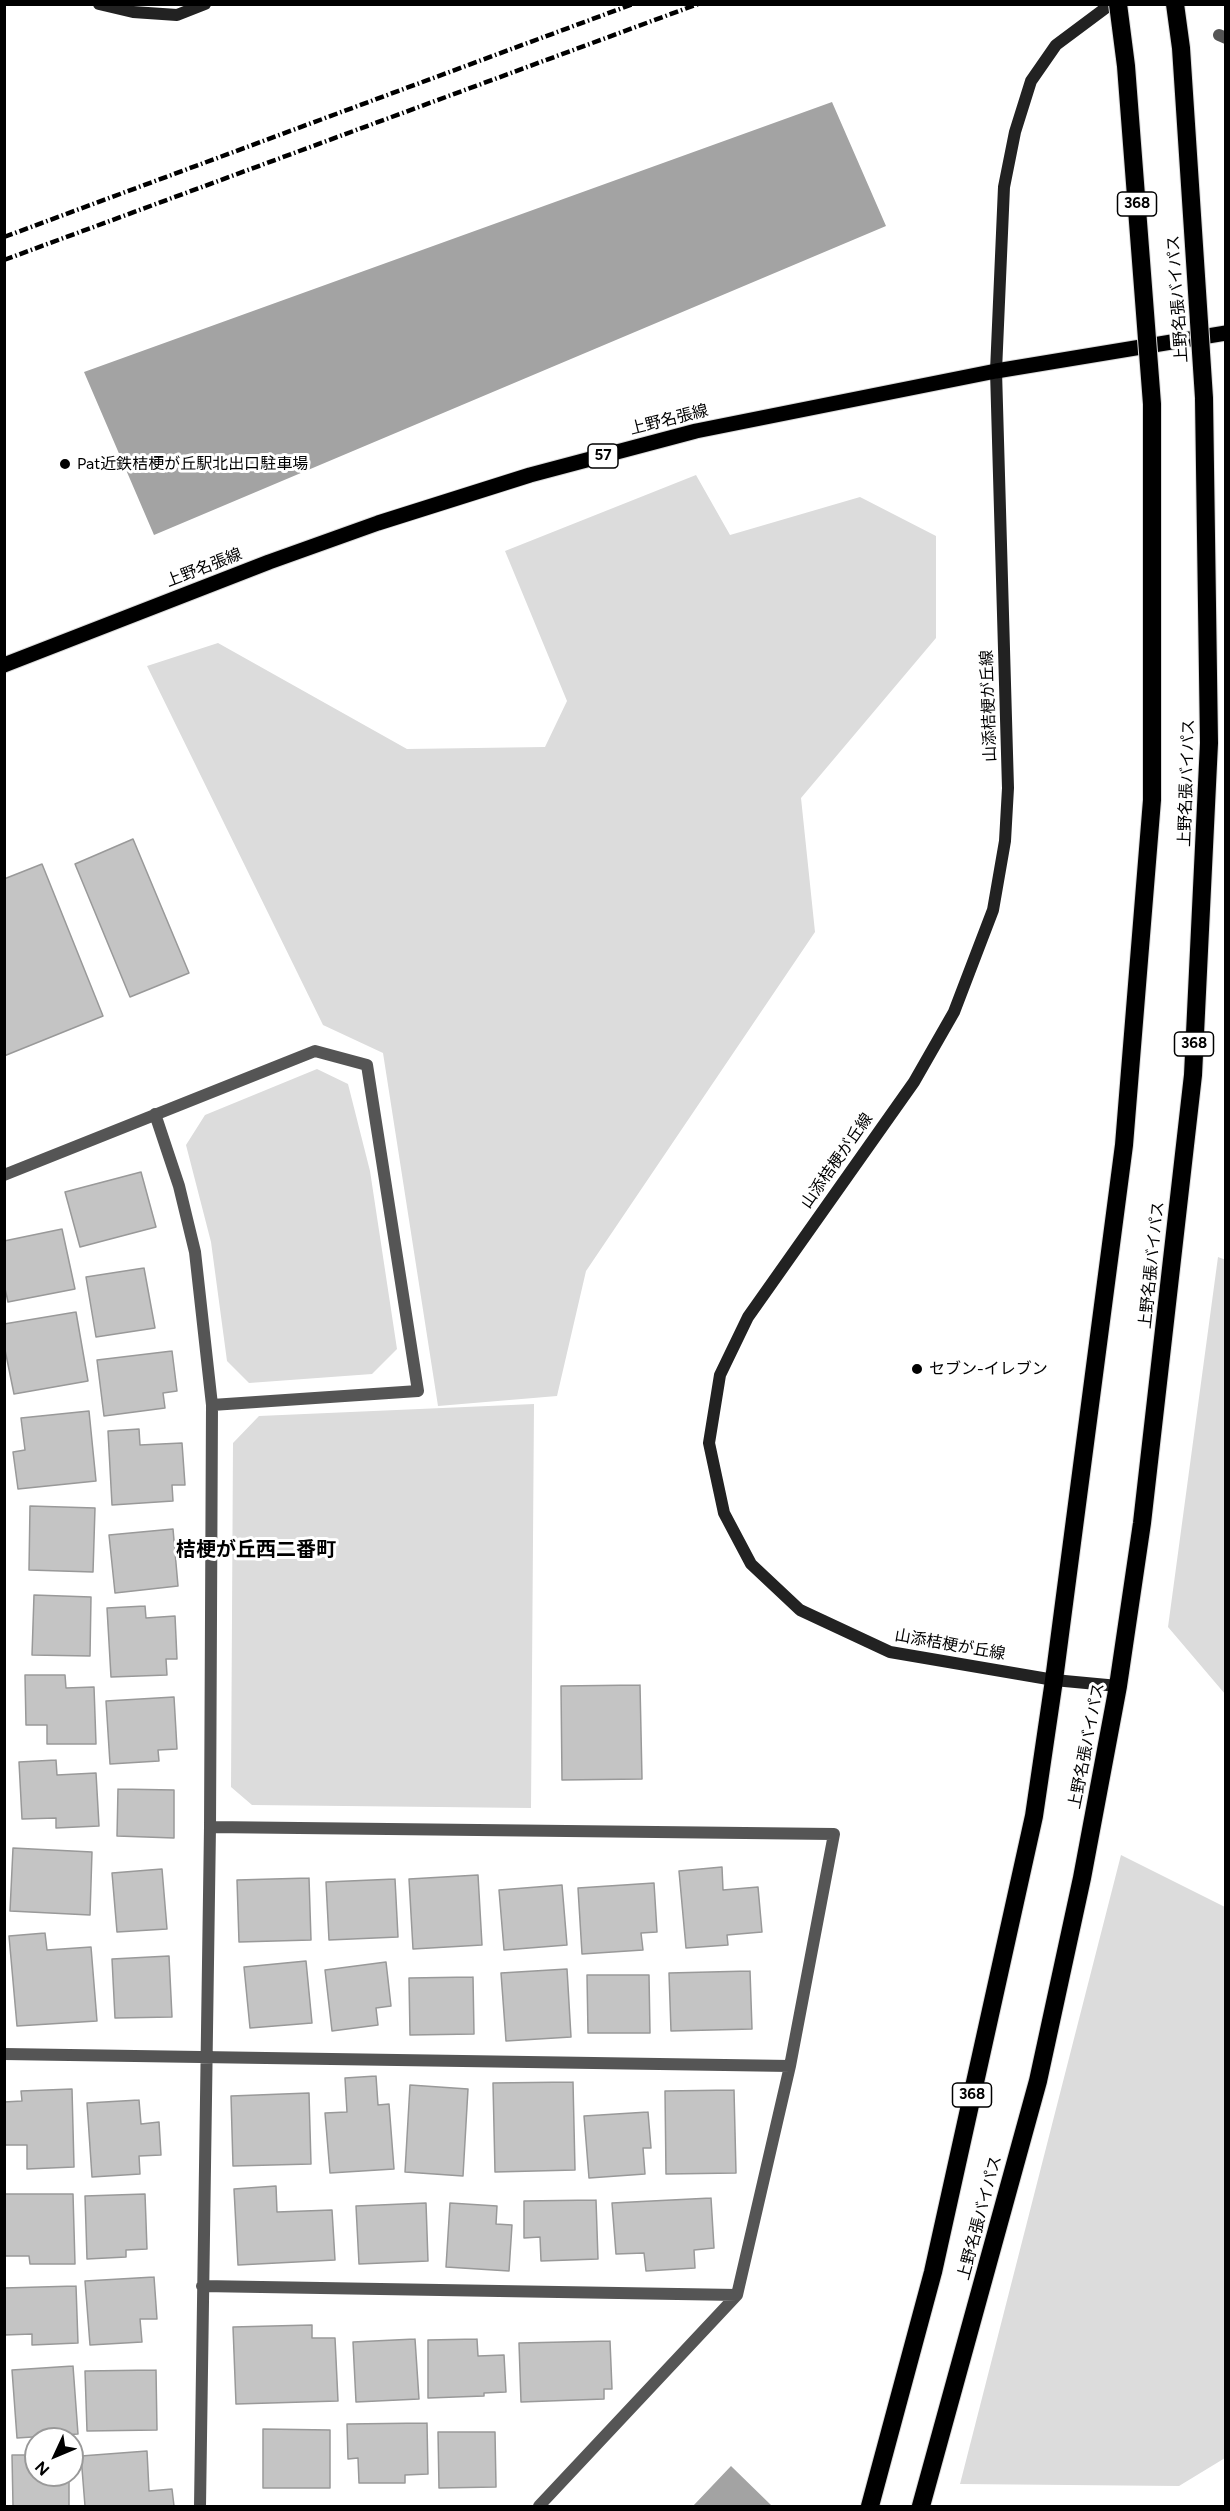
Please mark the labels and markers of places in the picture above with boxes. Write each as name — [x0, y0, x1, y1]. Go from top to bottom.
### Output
place label: Pat近鉄桔梗が丘駅北出口駐車場 — [77, 454, 308, 474]
marker: Pat近鉄桔梗が丘駅北出口駐車場 — [58, 457, 72, 471]
place label: セブン-イレブン — [929, 1359, 1048, 1379]
marker: セブン-イレブン — [910, 1362, 924, 1376]

